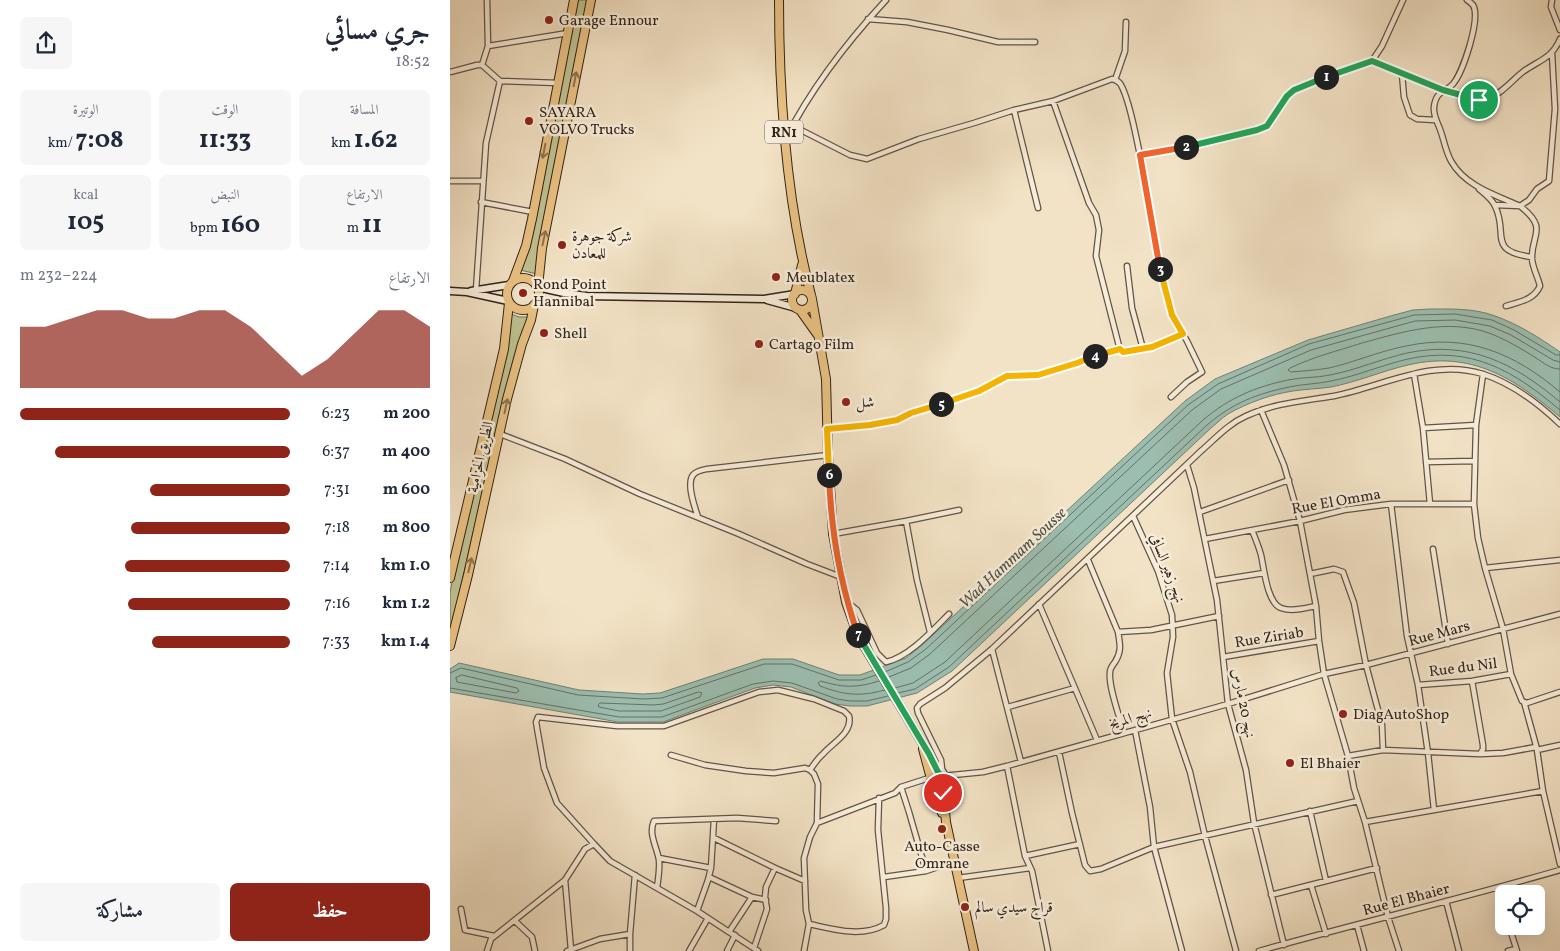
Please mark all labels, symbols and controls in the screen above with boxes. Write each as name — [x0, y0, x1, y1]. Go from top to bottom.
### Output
place label: Garage Ennour — [559, 11, 659, 32]
text: جري مسائي — [325, 12, 430, 51]
marker: Garage Ennour — [543, 14, 555, 26]
button: share — [20, 17, 72, 69]
text: 18:52 — [396, 51, 430, 73]
pin: 1 — [1314, 64, 1338, 90]
text: 1 — [1324, 68, 1329, 87]
one-way arrow — [571, 71, 580, 87]
pin — [1458, 79, 1500, 121]
icon: arrive — [1465, 86, 1493, 114]
text: الوتيرة — [73, 101, 99, 120]
text: الوقت — [212, 101, 238, 120]
text: المسافة — [350, 101, 379, 120]
place label: SAYARA VOLVO Trucks — [539, 103, 634, 141]
marker: SAYARA VOLVO Trucks — [523, 115, 535, 127]
road number: RN1 — [765, 120, 803, 144]
text: 7:08 — [76, 123, 124, 158]
text: 11:33 — [199, 123, 251, 158]
text: 1.62 — [354, 123, 398, 158]
text: /km — [48, 134, 76, 153]
text: km — [331, 134, 354, 153]
pin: 2 — [1174, 134, 1198, 160]
text: 2 — [1183, 138, 1190, 157]
one-way arrow — [539, 142, 549, 158]
text: kcal — [73, 186, 98, 205]
text: النبض — [211, 186, 239, 205]
text: الارتفاع — [346, 186, 383, 205]
text: 105 — [67, 205, 104, 240]
text: 160 — [221, 208, 260, 243]
text: 11 — [362, 208, 382, 243]
text: bpm — [190, 219, 221, 238]
text: m — [347, 219, 362, 238]
place label: شركة جوهرة للمعادن — [572, 227, 632, 265]
one-way arrow — [540, 230, 549, 246]
marker: شركة جوهرة للمعادن — [556, 239, 568, 251]
pin: 3 — [1148, 256, 1172, 282]
text: 3 — [1157, 260, 1164, 279]
text: 224–232 m — [20, 265, 98, 287]
text: الارتفاع — [388, 268, 430, 290]
place label: Meublatex — [786, 268, 855, 289]
marker: Meublatex — [770, 271, 782, 283]
place label: Rond Point Hannibal — [533, 275, 607, 313]
marker: Rond Point Hannibal — [517, 287, 529, 299]
place label: Shell — [554, 324, 587, 345]
marker: Shell — [538, 327, 550, 339]
place label: Cartago Film — [769, 335, 854, 356]
marker: Cartago Film — [753, 338, 765, 350]
pin: 4 — [1082, 344, 1108, 368]
text: 4 — [1091, 347, 1100, 366]
pin: 5 — [928, 392, 954, 416]
place label: شل — [856, 393, 874, 414]
text: 5 — [938, 395, 945, 414]
marker: شل — [840, 396, 852, 408]
one-way arrow — [502, 398, 511, 414]
text: 6:23 — [322, 403, 350, 425]
text: 200 m — [383, 403, 430, 425]
street label: الطريق الحزامية — [463, 420, 500, 495]
text: 6:37 — [322, 441, 350, 463]
text: 400 m — [382, 441, 430, 463]
pin: 6 — [816, 462, 842, 488]
text: 6 — [826, 466, 833, 485]
text: 7:31 — [324, 479, 350, 501]
text: 600 m — [383, 479, 430, 501]
street label: Rue El Omma — [1290, 484, 1383, 521]
water label: Wad Hammam Sousse — [955, 503, 1072, 614]
text: 7:18 — [324, 517, 350, 539]
text: 800 m — [383, 517, 430, 539]
street label: نهج زهير السافي — [1142, 531, 1189, 607]
text: 7:14 — [323, 555, 350, 577]
text: 1.0 km — [381, 555, 430, 577]
one-way arrow — [466, 557, 475, 573]
text: 7:16 — [324, 593, 350, 615]
text: 1.2 km — [382, 593, 430, 615]
street label: Rue Mars — [1406, 616, 1473, 653]
pin: 7 — [846, 622, 870, 648]
street label: Rue Ziriab — [1233, 623, 1305, 654]
text: 7 — [855, 626, 862, 645]
text: 7:33 — [322, 631, 350, 653]
text: 1.4 km — [381, 631, 430, 653]
street label: Rue du Nil — [1428, 654, 1499, 683]
street label: نهج 20 مارس — [1224, 667, 1260, 740]
street label: نهج المريخ — [1106, 703, 1155, 738]
place label: DiagAutoShop — [1353, 705, 1449, 726]
marker: DiagAutoShop — [1337, 708, 1349, 720]
place label: El Bhaier — [1300, 754, 1360, 775]
marker: El Bhaier — [1284, 757, 1296, 769]
pin — [922, 772, 964, 814]
icon: check — [929, 779, 957, 807]
marker: Auto-Casse Omrane — [936, 823, 948, 835]
place label: Auto-Casse Omrane — [904, 837, 980, 875]
street label: Rue El Bhaier — [1361, 879, 1452, 922]
button: مشاركة — [20, 883, 220, 941]
button: حفظ — [230, 883, 430, 941]
map controls — [1495, 885, 1545, 935]
button: locate — [1495, 885, 1545, 935]
place label: قراج سيدي سالم — [975, 898, 1053, 920]
marker: قراج سيدي سالم — [959, 901, 971, 913]

